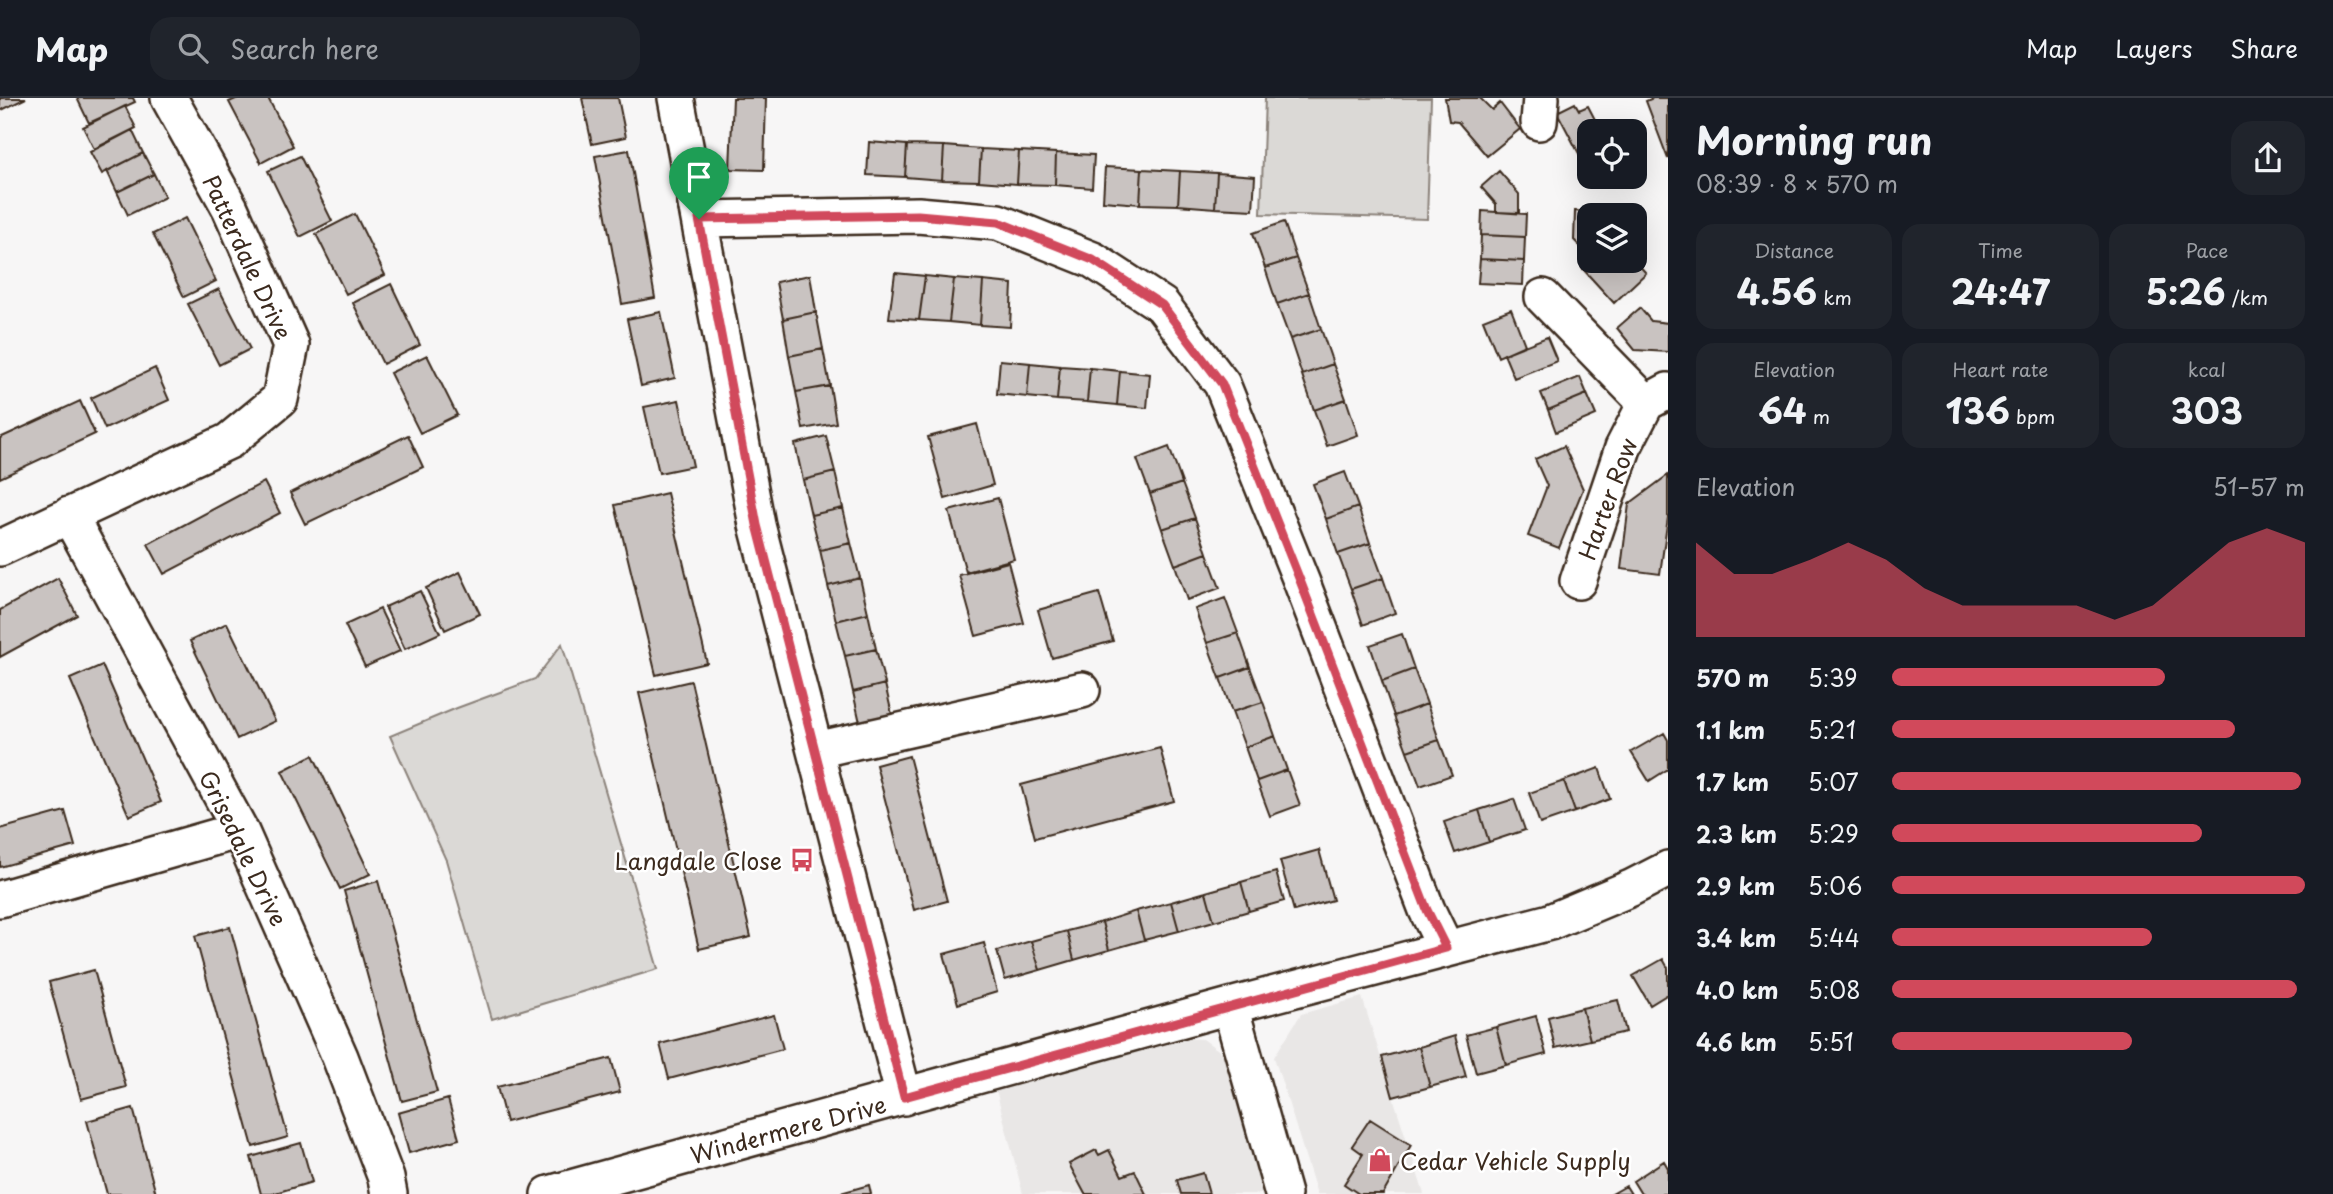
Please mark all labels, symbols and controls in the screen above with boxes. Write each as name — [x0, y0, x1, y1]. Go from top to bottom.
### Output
search box — [150, 17, 640, 80]
text: Map — [35, 23, 108, 73]
icon: search — [174, 29, 212, 67]
text: Search here — [230, 29, 379, 68]
text: Map — [2026, 30, 2077, 66]
text: Layers — [2115, 30, 2192, 66]
text: Share — [2230, 30, 2298, 66]
text: Morning run — [1696, 111, 1932, 168]
map controls — [1577, 119, 1647, 273]
button: locate — [1577, 119, 1647, 189]
button: share — [2231, 121, 2305, 195]
pin — [669, 147, 729, 219]
icon: arrive — [680, 158, 718, 196]
text: 08:39 · 8 × 570 m — [1696, 166, 1898, 201]
street label: Patterdale Drive — [194, 169, 302, 345]
button: layers — [1577, 203, 1647, 273]
text: Distance — [1754, 236, 1834, 264]
text: Time — [1978, 236, 2023, 264]
text: Pace — [2185, 236, 2228, 264]
text: 4.56 — [1737, 264, 1817, 317]
text: 24:47 — [1951, 264, 2050, 317]
text: 5:26 — [2146, 264, 2225, 317]
text: km — [1817, 283, 1852, 311]
text: /km — [2225, 283, 2268, 311]
text: Elevation — [1753, 355, 1835, 383]
text: Heart rate — [1953, 355, 2048, 383]
text: kcal — [2188, 355, 2226, 383]
text: 64 — [1758, 383, 1807, 436]
text: 136 — [1946, 383, 2010, 436]
text: 303 — [2171, 383, 2243, 436]
text: m — [1807, 402, 1830, 430]
text: bpm — [2010, 402, 2055, 430]
street label: Harter Row — [1569, 433, 1645, 565]
text: Elevation — [1696, 469, 1795, 504]
text: 51–57 m — [2213, 469, 2305, 504]
text: 570 m — [1696, 660, 1769, 695]
text: 5:39 — [1808, 660, 1858, 695]
text: 1.1 km — [1696, 712, 1765, 747]
text: 5:21 — [1808, 712, 1856, 747]
street label: Grisedale Drive — [191, 764, 297, 932]
text: 1.7 km — [1696, 764, 1769, 799]
text: 5:07 — [1808, 764, 1859, 799]
text: 2.3 km — [1696, 816, 1777, 851]
text: 5:29 — [1808, 816, 1859, 851]
place label: Langdale Close — [615, 843, 782, 878]
bus stop icon: Langdale Close — [788, 846, 816, 874]
text: 2.9 km — [1696, 868, 1775, 903]
text: 5:06 — [1808, 868, 1862, 903]
text: 3.4 km — [1696, 920, 1776, 955]
text: 5:44 — [1808, 920, 1860, 955]
text: 4.0 km — [1696, 972, 1779, 1007]
text: 5:08 — [1808, 972, 1861, 1007]
text: 4.6 km — [1696, 1024, 1777, 1059]
text: 5:51 — [1808, 1024, 1854, 1059]
street label: Windermere Drive — [686, 1086, 890, 1172]
place label: Cedar Vehicle Supply — [1400, 1143, 1631, 1178]
shop icon: Cedar Vehicle Supply — [1366, 1146, 1394, 1174]

